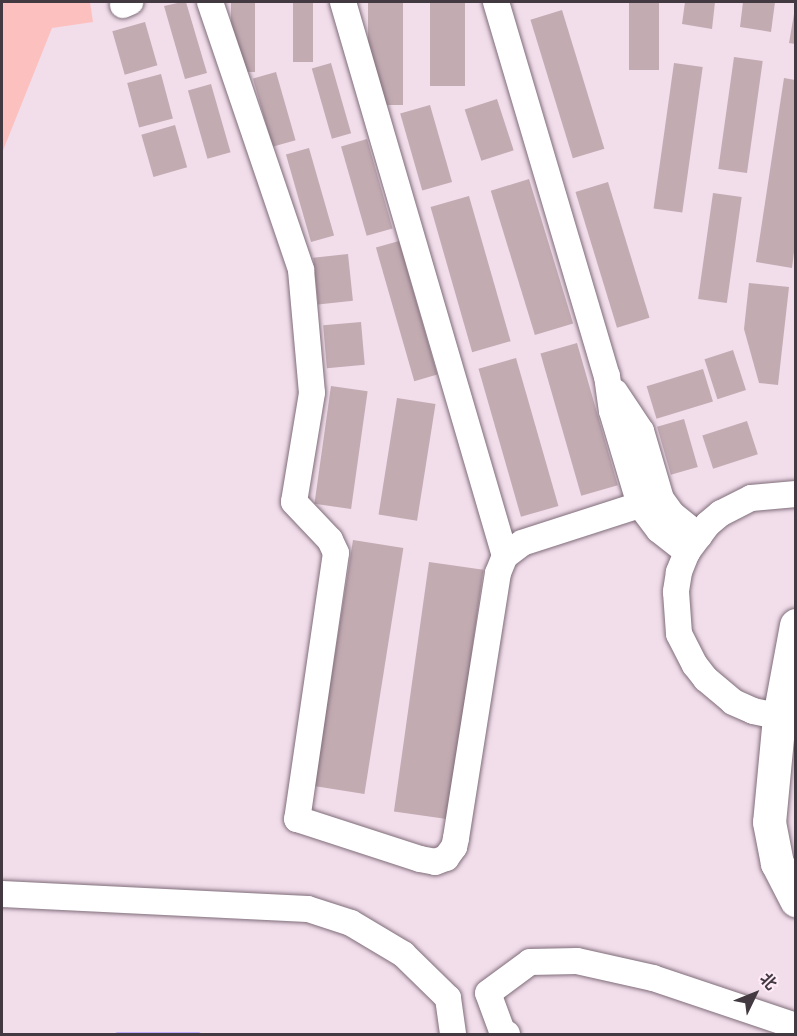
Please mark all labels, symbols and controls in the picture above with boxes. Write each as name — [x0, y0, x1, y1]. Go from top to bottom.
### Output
north arrow — [725, 964, 785, 1024]
text: 北 — [756, 969, 781, 994]

